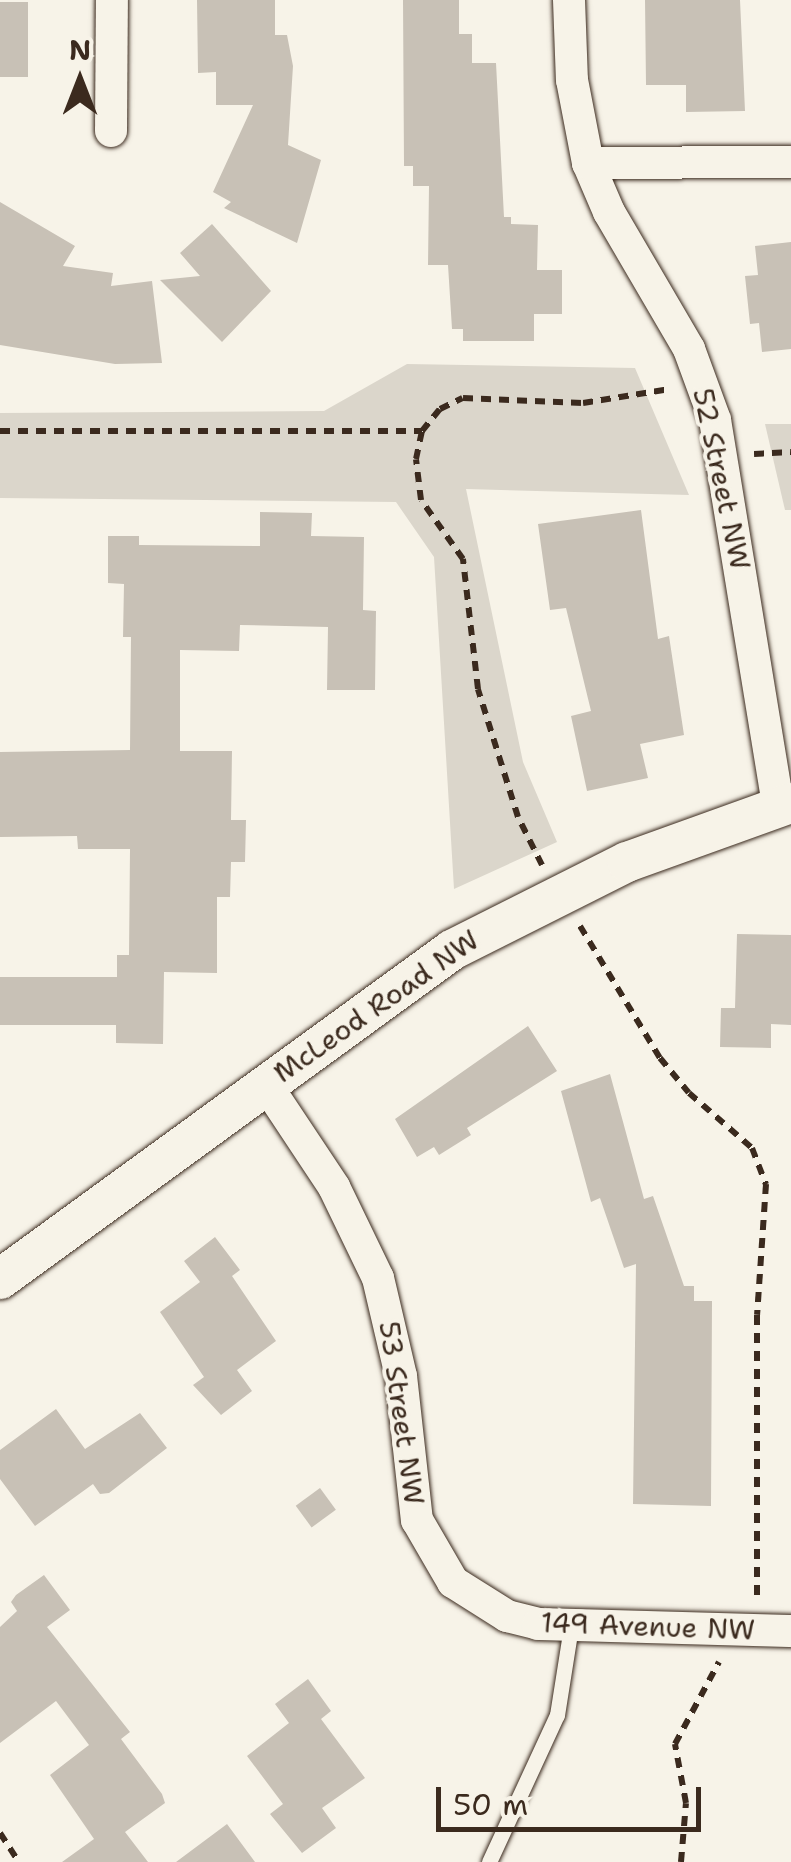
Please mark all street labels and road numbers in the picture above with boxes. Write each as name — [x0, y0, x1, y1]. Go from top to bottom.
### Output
street label: 52 Street NW — [686, 385, 758, 573]
street label: McLeod Road NW — [267, 923, 485, 1089]
street label: 53 Street NW — [372, 1319, 432, 1507]
street label: 149 Avenue NW — [540, 1605, 756, 1647]

